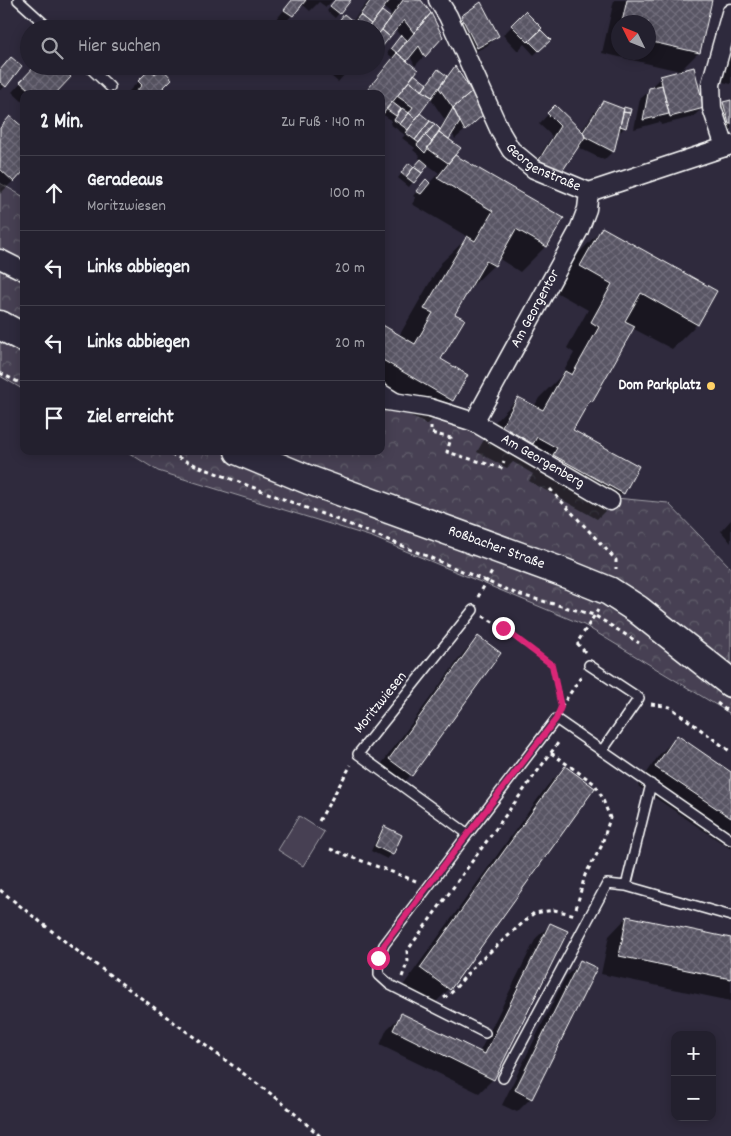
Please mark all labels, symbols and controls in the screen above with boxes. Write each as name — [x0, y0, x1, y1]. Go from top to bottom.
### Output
north arrow — [611, 15, 656, 60]
search box — [20, 20, 385, 75]
icon: search — [38, 34, 66, 62]
text: Hier suchen — [78, 34, 161, 61]
text: 2 Min. — [40, 108, 83, 138]
text: Zu Fuß · 140 m — [281, 111, 365, 134]
street label: Georgenstraße — [499, 140, 584, 198]
text: Geradeaus — [87, 168, 163, 195]
icon: ahead — [40, 179, 68, 207]
text: 100 m — [329, 182, 365, 205]
text: Moritzwiesen — [87, 195, 166, 218]
icon: left — [40, 254, 68, 282]
text: Links abbiegen — [87, 255, 190, 282]
text: 20 m — [335, 257, 365, 280]
street label: Am Georgentor — [506, 265, 566, 352]
icon: left — [40, 329, 68, 357]
text: Links abbiegen — [87, 330, 190, 357]
text: 20 m — [335, 332, 365, 355]
place label: Dom Parkplatz — [619, 375, 701, 397]
marker: Dom Parkplatz — [705, 380, 717, 392]
icon: arrive — [40, 404, 68, 432]
text: Ziel erreicht — [87, 405, 174, 432]
street label: Am Georgenberg — [496, 429, 589, 495]
street label: Roßbacher Straße — [445, 520, 548, 576]
route end — [492, 617, 515, 640]
street label: Moritzwiesen — [349, 667, 413, 739]
route start — [367, 947, 390, 970]
map controls — [671, 1031, 716, 1121]
button: + — [671, 1031, 716, 1076]
button: − — [671, 1076, 716, 1121]

